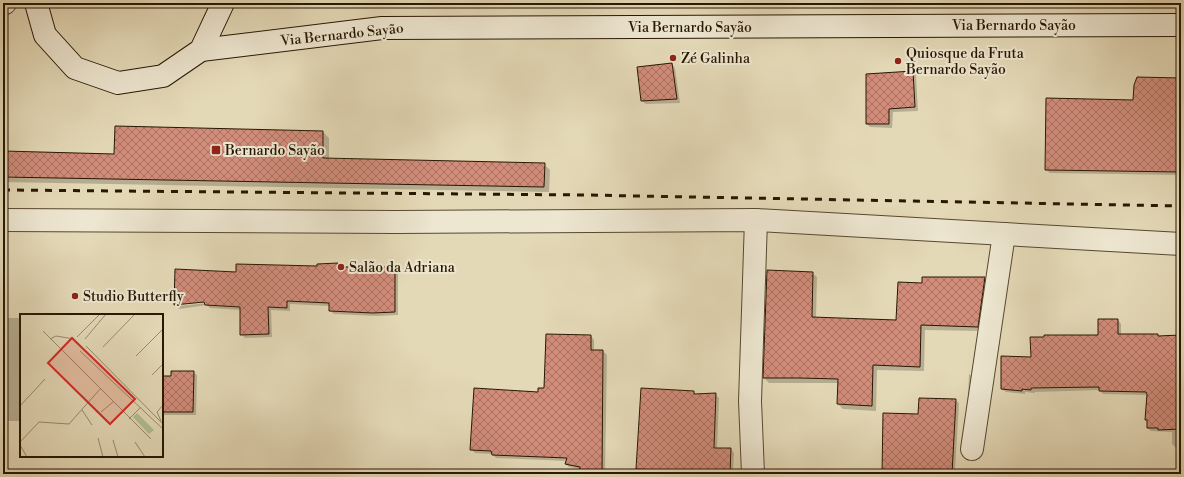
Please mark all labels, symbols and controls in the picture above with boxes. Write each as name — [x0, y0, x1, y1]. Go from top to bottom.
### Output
street label: Via Bernardo Sayão — [951, 17, 1076, 35]
street label: Via Bernardo Sayão — [627, 19, 752, 37]
street label: Via Bernardo Sayão — [279, 20, 405, 51]
place label: Quiosque da Fruta Bernardo Sayão — [905, 45, 1025, 79]
place label: Zé Galinha — [681, 50, 751, 68]
marker: Zé Galinha — [668, 53, 678, 63]
marker: Quiosque da Fruta Bernardo Sayão — [893, 56, 903, 66]
place label: Bernardo Sayão — [224, 142, 325, 160]
marker: Bernardo Sayão — [210, 144, 222, 156]
place label: Salão da Adriana — [349, 259, 456, 277]
marker: Salão da Adriana — [336, 262, 346, 272]
place label: Studio Butterfly — [83, 288, 184, 306]
marker: Studio Butterfly — [70, 291, 80, 301]
inset map — [20, 314, 163, 457]

